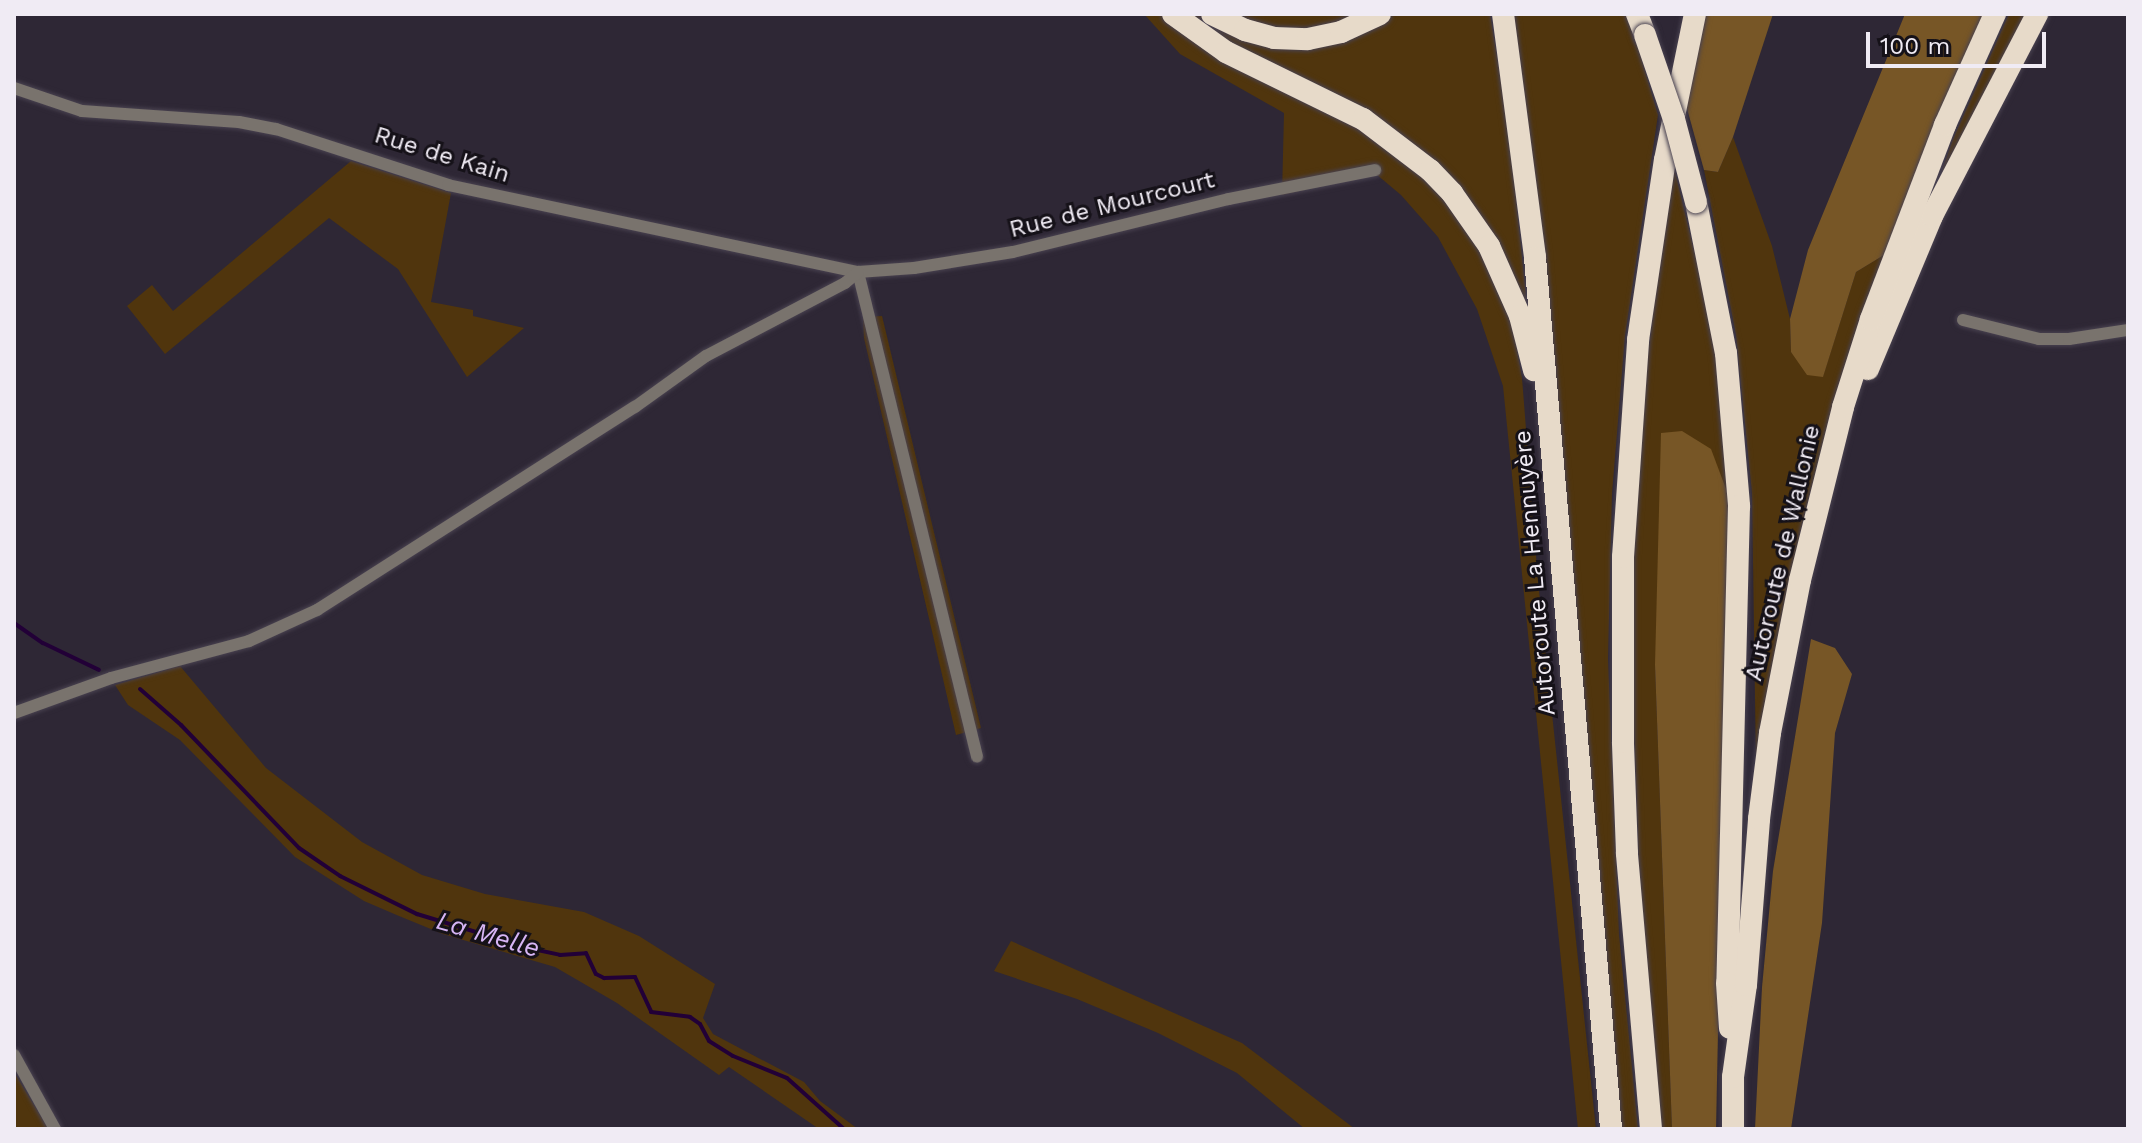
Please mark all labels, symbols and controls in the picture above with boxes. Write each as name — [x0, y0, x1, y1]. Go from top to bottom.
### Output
scale bar — [1870, 16, 2050, 66]
text: 100 m — [1880, 32, 1950, 60]
street label: Rue de Kain — [371, 121, 513, 189]
street label: Rue de Mourcourt — [1006, 166, 1218, 244]
street label: Autoroute de Wallonie — [1739, 422, 1827, 684]
street label: Autoroute La Hennuyère — [1508, 429, 1562, 717]
water label: La Melle — [433, 905, 543, 965]

